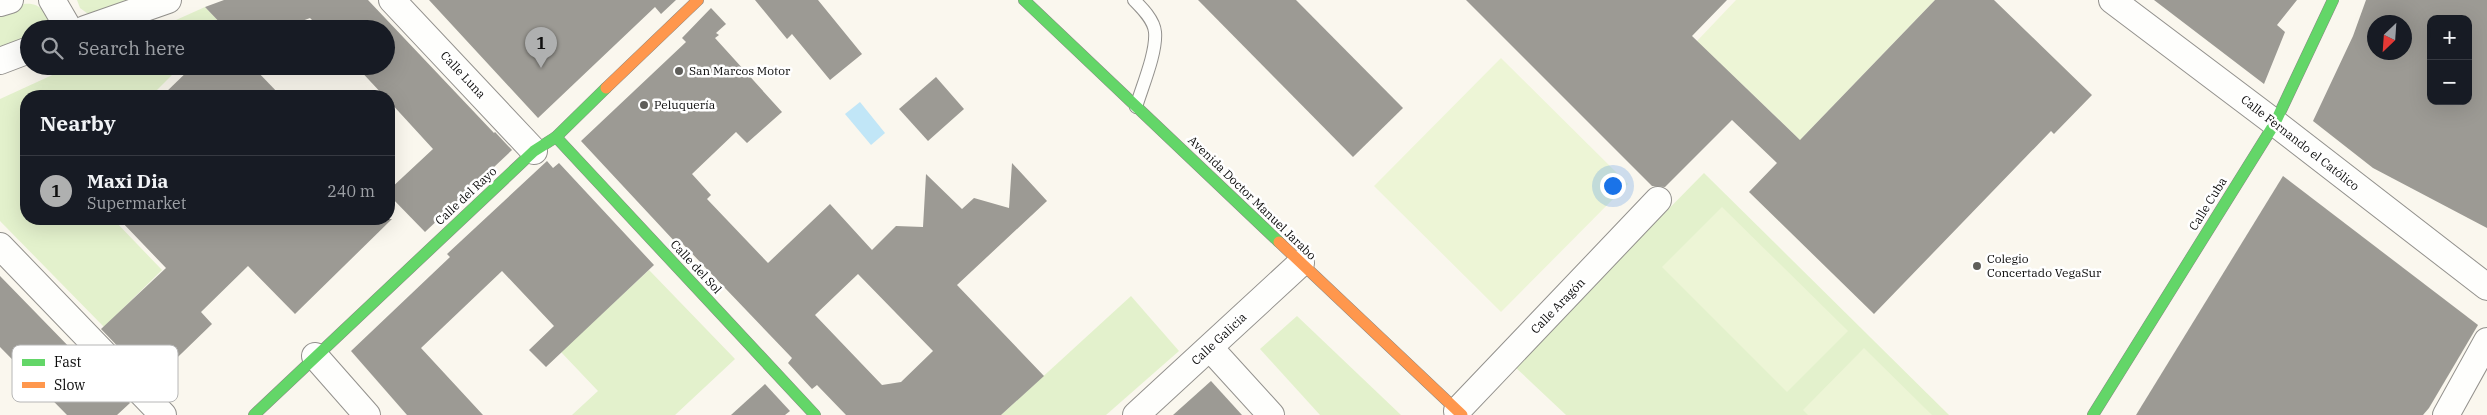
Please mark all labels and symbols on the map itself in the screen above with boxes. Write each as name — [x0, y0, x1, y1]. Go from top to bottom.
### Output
north arrow — [2367, 15, 2412, 60]
pin: 1 — [525, 27, 557, 68]
street label: Calle Luna — [438, 48, 489, 102]
place label: San Marcos Motor — [689, 63, 791, 78]
marker: San Marcos Motor — [673, 65, 685, 77]
street label: Calle Fernando el Católico — [2238, 92, 2363, 194]
place label: Peluquería — [654, 97, 716, 112]
marker: Peluquería — [638, 99, 650, 111]
street label: Avenida Doctor Manuel Jarabo — [1185, 132, 1320, 263]
street label: Calle del Rayo — [432, 163, 500, 228]
your location — [1600, 173, 1626, 199]
street label: Calle Cuba — [2185, 174, 2230, 233]
street label: Calle del Sol — [668, 237, 725, 297]
place label: Colegio Concertado VegaSur — [1987, 251, 2102, 280]
marker: Colegio Concertado VegaSur — [1971, 260, 1983, 272]
street label: Calle Aragón — [1527, 274, 1588, 337]
street label: Calle Galicia — [1188, 309, 1250, 368]
legend — [12, 345, 178, 402]
text: Fast — [54, 353, 82, 371]
text: Slow — [54, 376, 85, 394]

